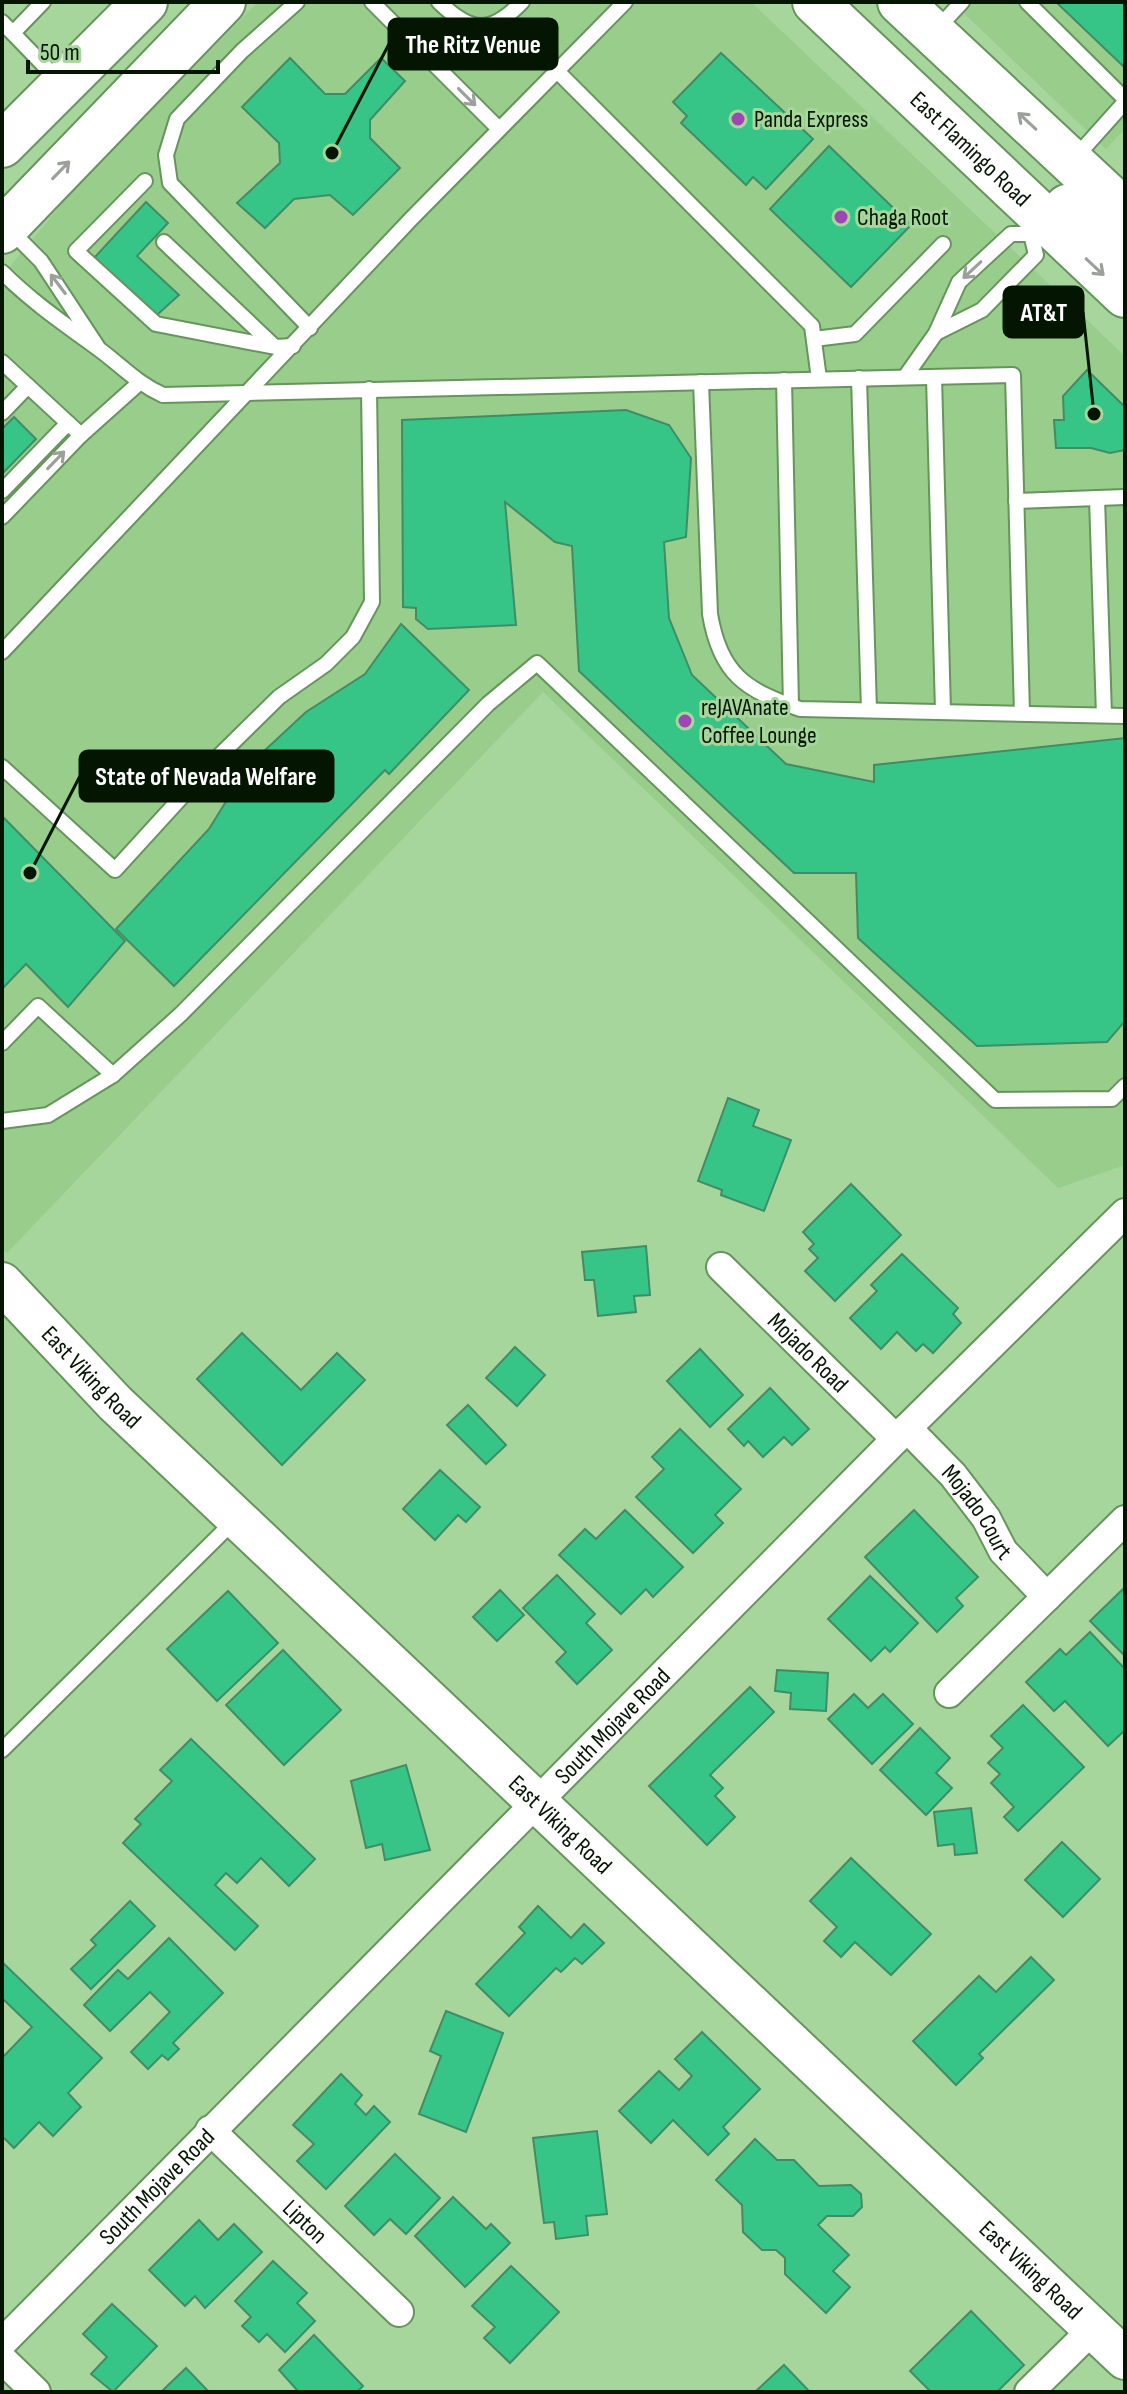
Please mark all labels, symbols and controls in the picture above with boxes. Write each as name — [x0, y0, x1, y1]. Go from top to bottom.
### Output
callout: The Ritz Venue — [389, 19, 557, 69]
scale bar — [28, 24, 218, 74]
text: The Ritz Venue — [405, 30, 541, 61]
text: 50 m — [40, 38, 80, 67]
street label: East Flamingo Road — [904, 86, 1036, 213]
one-way arrow — [457, 87, 476, 106]
place label: Panda Express — [754, 105, 868, 134]
marker: Panda Express — [729, 110, 747, 128]
one-way arrow — [1017, 111, 1037, 130]
one-way arrow — [51, 160, 70, 180]
place label: Chaga Root — [857, 203, 949, 232]
marker: Chaga Root — [832, 208, 850, 226]
one-way arrow — [1085, 257, 1105, 276]
one-way arrow — [962, 261, 982, 280]
one-way arrow — [50, 273, 67, 295]
callout: AT&T — [1004, 287, 1083, 337]
text: AT&T — [1020, 298, 1067, 329]
one-way arrow — [46, 451, 65, 470]
place label: reJAVAnate Coffee Lounge — [701, 693, 817, 750]
marker: reJAVAnate Coffee Lounge — [676, 712, 694, 730]
callout: State of Nevada Welfare — [80, 751, 333, 801]
text: State of Nevada Welfare — [95, 762, 317, 793]
street label: Mojado Road — [761, 1307, 854, 1399]
street label: East Viking Road — [35, 1320, 147, 1435]
street label: Mojado Court — [936, 1458, 1018, 1566]
street label: South Mojave Road — [549, 1662, 676, 1790]
street label: East Viking Road — [502, 1769, 618, 1880]
street label: South Mojave Road — [93, 2123, 221, 2251]
street label: Lipton — [276, 2194, 333, 2250]
street label: East Viking Road — [973, 2215, 1088, 2326]

